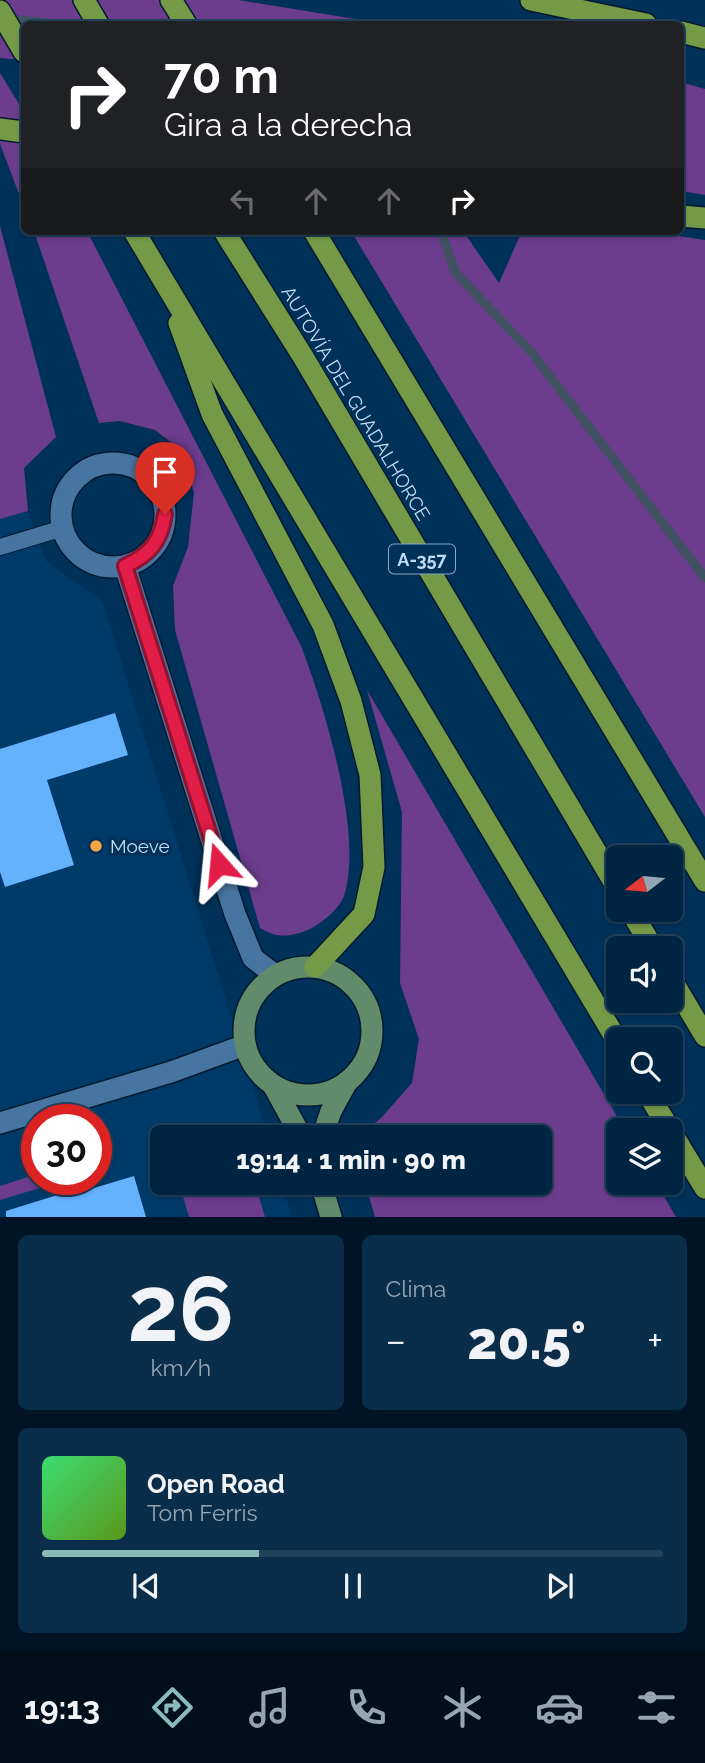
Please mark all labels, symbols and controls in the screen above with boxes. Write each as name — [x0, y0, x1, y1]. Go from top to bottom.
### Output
text: 70 m — [164, 47, 279, 104]
icon: right — [49, 49, 140, 140]
text: Gira a la derecha — [164, 106, 412, 143]
icon: left — [224, 182, 262, 220]
icon: ahead — [297, 182, 335, 220]
icon: ahead — [370, 182, 408, 220]
icon: right — [443, 182, 481, 220]
street label: AUTOVÍA DEL GUADALHORCE — [277, 282, 435, 524]
pin — [135, 442, 195, 514]
icon: arrive — [146, 453, 184, 491]
road number: A-357 — [389, 544, 455, 574]
position arrow — [182, 827, 256, 901]
place label: Moeve — [110, 835, 170, 857]
marker: Moeve — [88, 838, 104, 854]
north arrow — [606, 845, 682, 922]
map controls — [606, 845, 683, 1195]
button: sound — [606, 936, 683, 1013]
button: search — [606, 1027, 683, 1104]
speed limit sign: 30 — [21, 1104, 112, 1195]
button: layers — [606, 1118, 683, 1195]
text: 19:14 · 1 min · 90 m — [236, 1145, 466, 1175]
text: 26 — [127, 1255, 234, 1362]
text: Clima — [386, 1275, 446, 1302]
text: 20.5° — [467, 1310, 586, 1371]
text: − — [386, 1318, 406, 1363]
text: + — [647, 1318, 663, 1363]
text: km/h — [150, 1354, 211, 1381]
text: Open Road — [147, 1469, 285, 1499]
text: Tom Ferris — [147, 1499, 258, 1526]
icon: previous — [127, 1567, 165, 1605]
icon: pause — [334, 1567, 372, 1605]
icon: next — [541, 1567, 579, 1605]
icon: directions — [148, 1683, 197, 1732]
icon: music — [245, 1683, 294, 1732]
icon: phone — [342, 1683, 391, 1732]
icon: climate — [438, 1683, 487, 1732]
icon: car — [535, 1683, 584, 1732]
icon: filters — [632, 1683, 681, 1732]
text: 19:13 — [24, 1689, 100, 1726]

